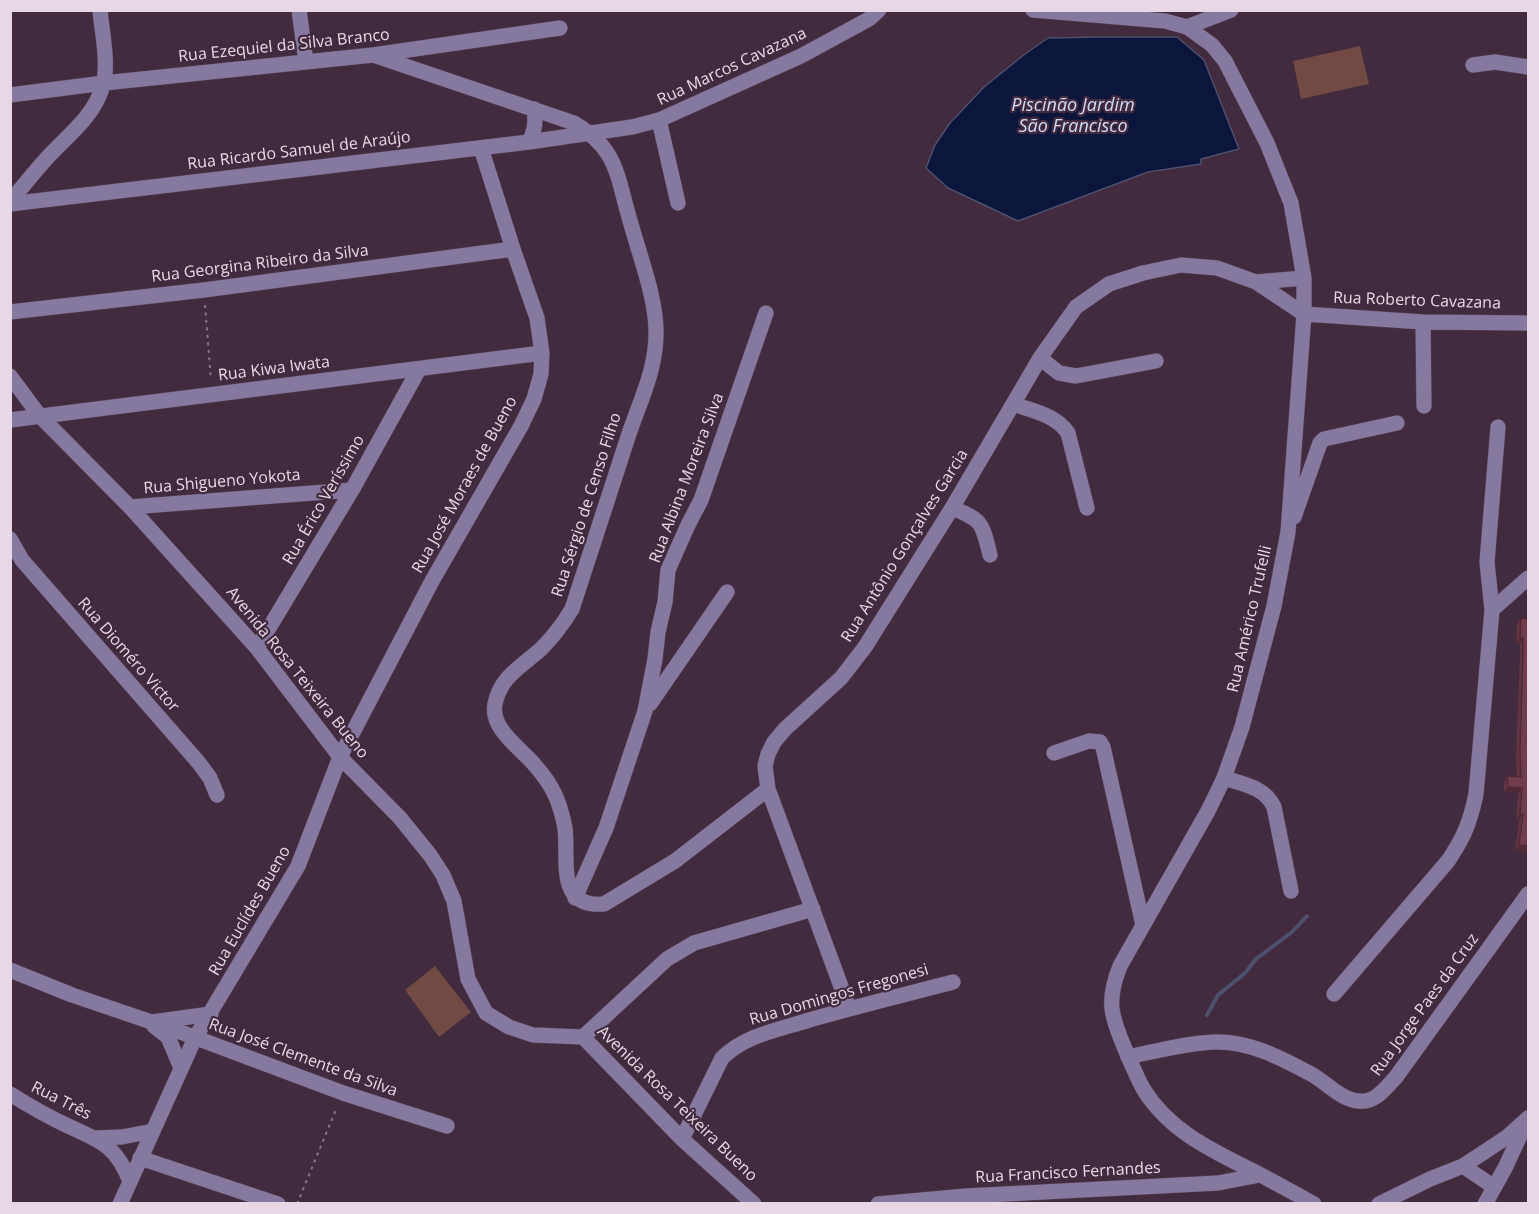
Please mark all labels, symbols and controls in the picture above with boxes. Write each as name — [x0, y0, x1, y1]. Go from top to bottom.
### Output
street label: Rua Marcos Cavazana — [654, 24, 810, 110]
street label: Rua Ezequiel da Silva Branco — [177, 25, 391, 67]
water label: Piscinão Jardim São Francisco — [1011, 95, 1135, 138]
street label: Rua Ricardo Samuel de Araújo — [186, 128, 412, 174]
street label: Rua Georgina Ribeiro da Silva — [150, 241, 370, 287]
street label: Rua Roberto Cavazana — [1333, 288, 1501, 314]
street label: Rua Kiwa Iwata — [217, 353, 331, 385]
street label: Rua Albina Moreira Silva — [646, 390, 728, 566]
street label: Rua José Moraes de Bueno — [408, 393, 522, 577]
street label: Rua Sérgio de Censo Filho — [548, 410, 626, 600]
street label: Rua Érico Veríssimo — [279, 432, 369, 568]
street label: Rua Antônio Gonçalves Garcia — [838, 446, 972, 646]
street label: Rua Shigueno Yokota — [143, 466, 301, 498]
street label: Rua Américo Trufelli — [1224, 544, 1276, 694]
street label: Avenida Rosa Teixeira Bueno — [222, 583, 372, 763]
street label: Rua Dioméro Victor — [73, 594, 183, 716]
street label: Rua Euclídes Bueno — [205, 843, 295, 979]
street label: Rua Jorge Paes da Cruz — [1367, 930, 1483, 1080]
street label: Rua Domingos Fregonesi — [747, 960, 931, 1030]
street label: Rua José Clemente da Silva — [206, 1015, 400, 1101]
street label: Avenida Rosa Teixeira Bueno — [593, 1022, 761, 1186]
street label: Rua Três — [28, 1078, 94, 1124]
street label: Rua Francisco Fernandes — [975, 1159, 1161, 1187]

